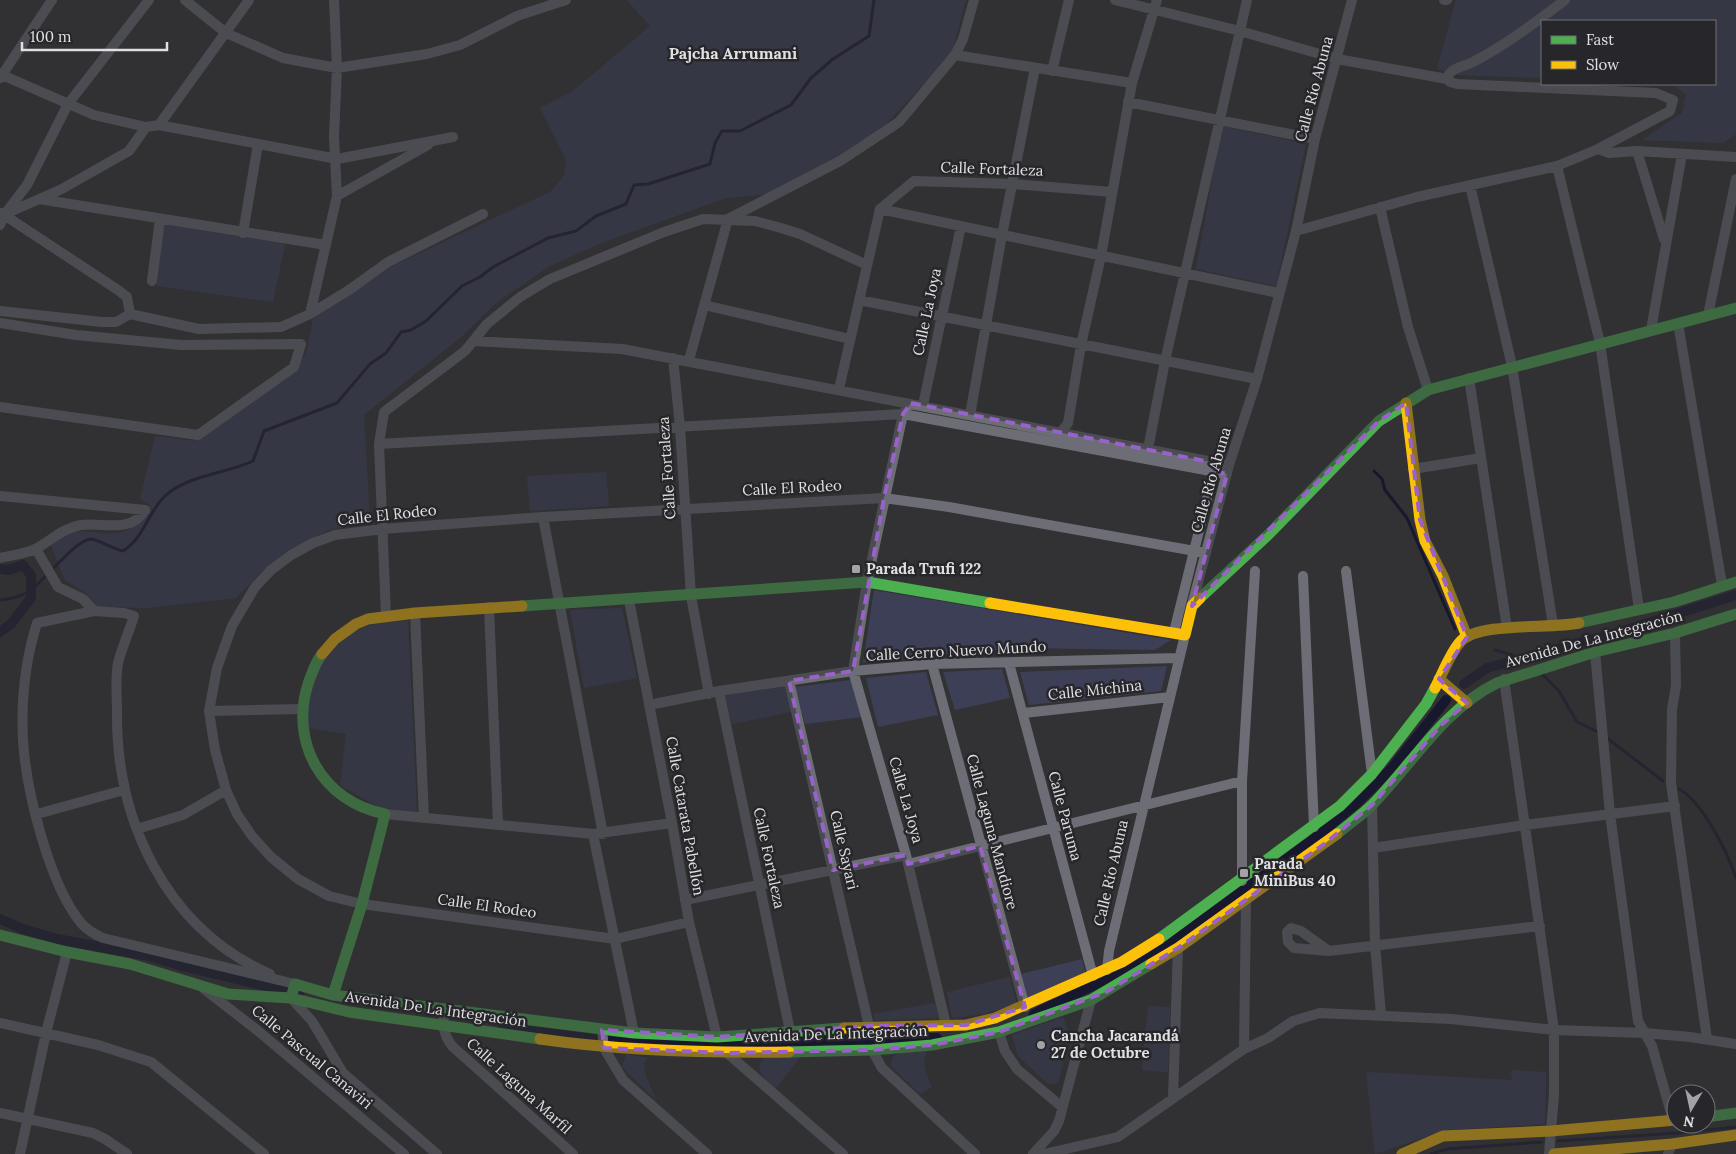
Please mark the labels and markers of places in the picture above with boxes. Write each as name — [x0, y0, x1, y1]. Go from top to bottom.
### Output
place label: Parada Trufi 122 — [866, 559, 981, 578]
marker: Parada Trufi 122 — [850, 563, 862, 575]
place label: Parada MiniBus 40 — [1254, 854, 1336, 890]
marker: Parada MiniBus 40 — [1238, 867, 1250, 879]
place label: Cancha Jacarandá 27 de Octubre — [1051, 1026, 1179, 1062]
marker: Cancha Jacarandá 27 de Octubre — [1035, 1039, 1047, 1051]

